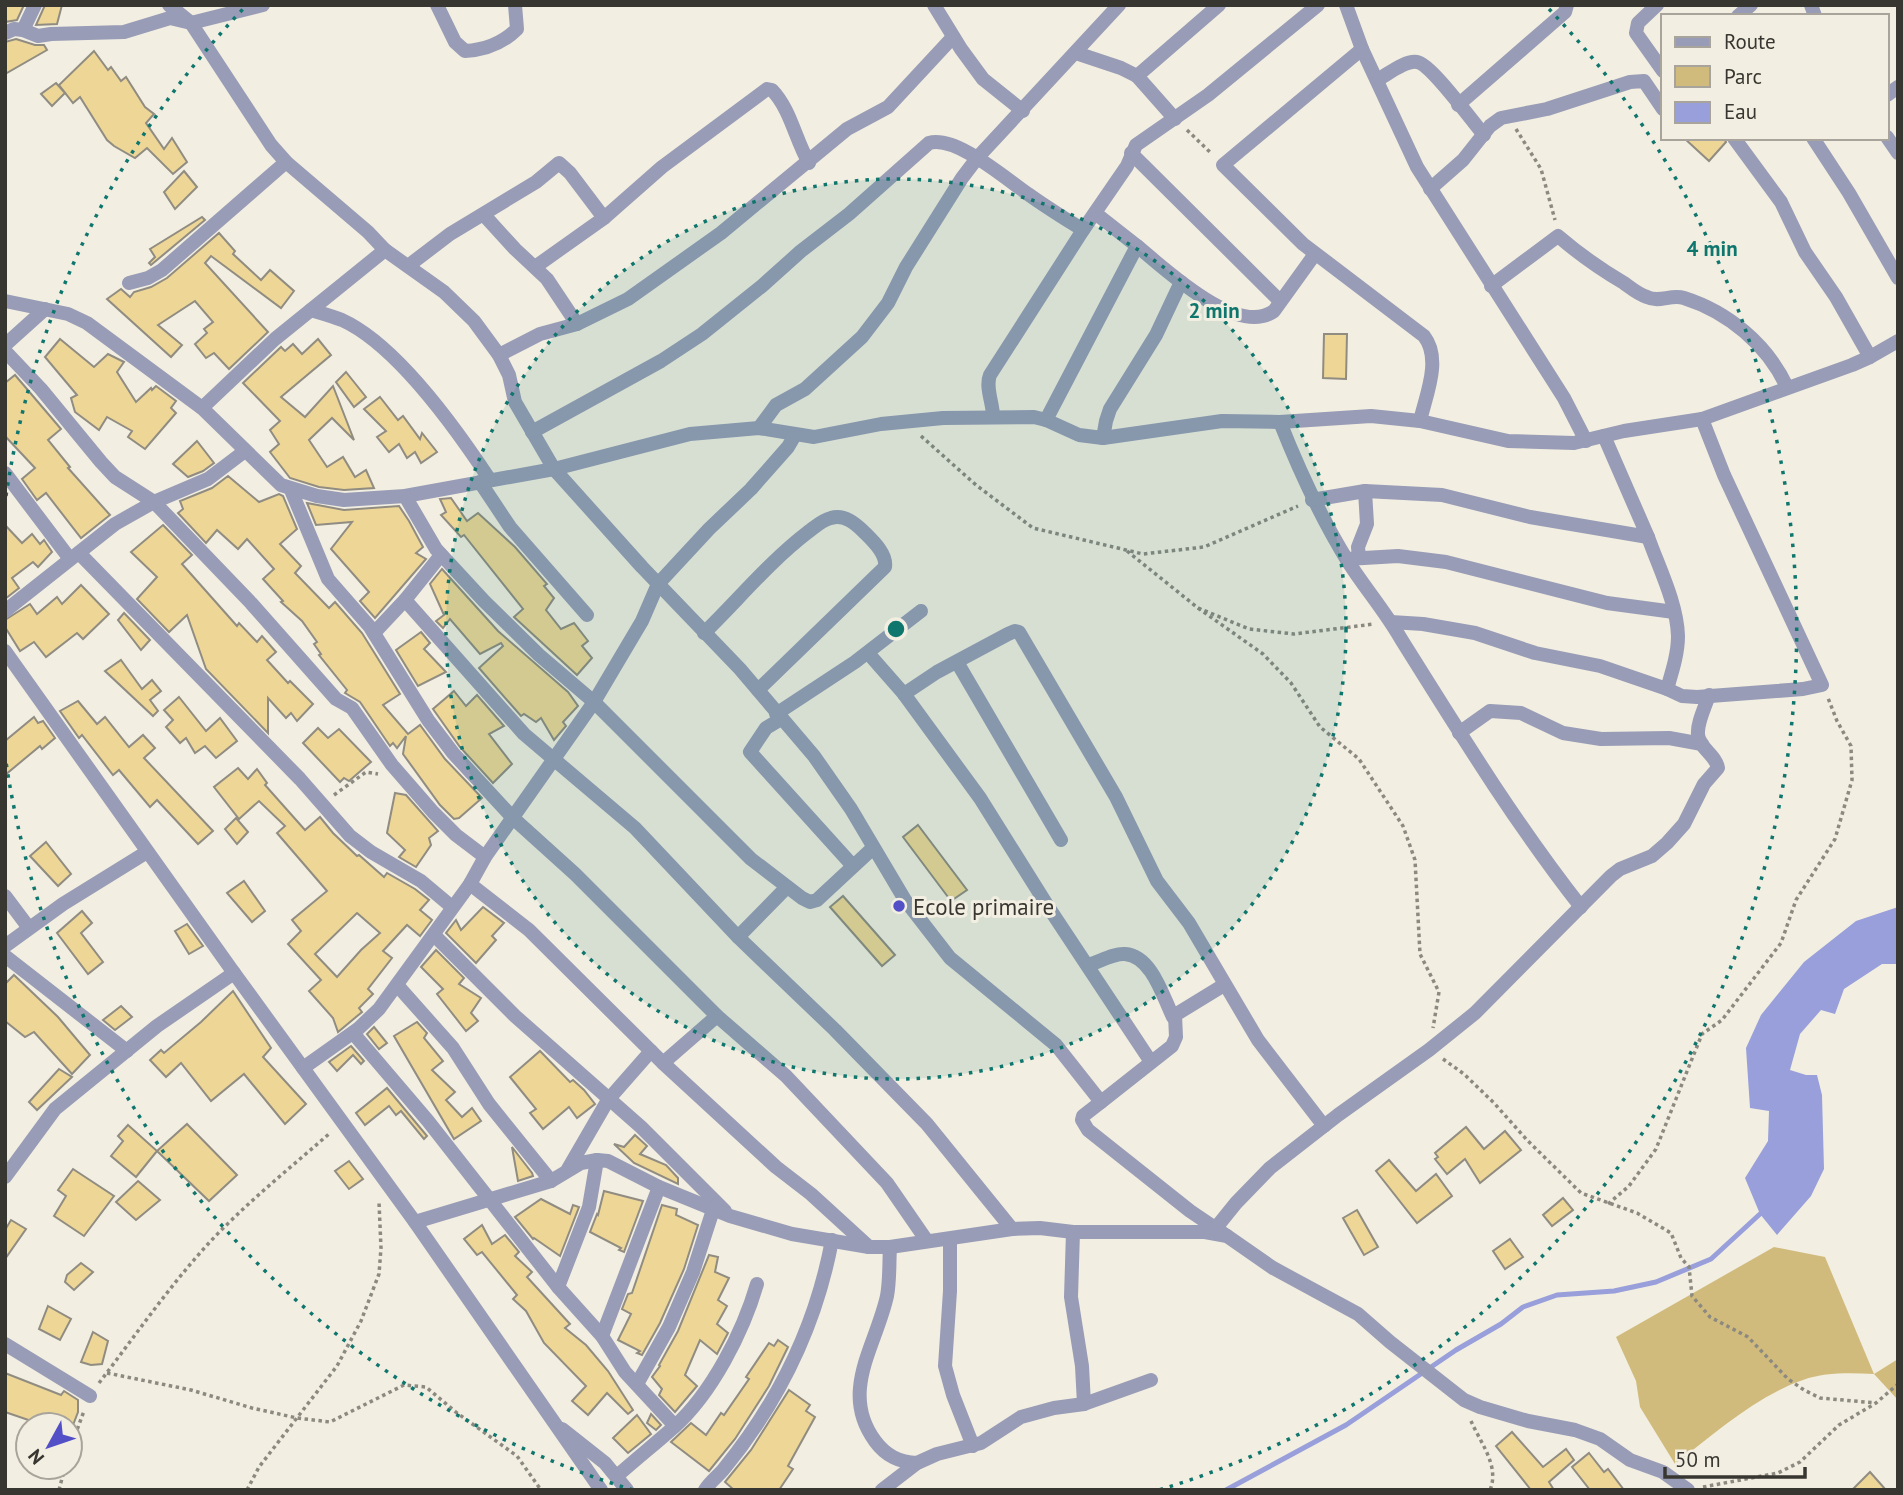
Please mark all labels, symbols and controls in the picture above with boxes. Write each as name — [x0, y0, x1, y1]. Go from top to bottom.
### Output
legend — [1661, 14, 1889, 140]
text: Route — [1724, 28, 1776, 55]
text: Parc — [1724, 63, 1762, 90]
text: Eau — [1724, 98, 1757, 125]
text: 4 min — [1686, 235, 1738, 262]
text: 2 min — [1188, 297, 1240, 324]
centre of rings — [884, 617, 908, 641]
place label: Ecole primaire — [913, 892, 1054, 921]
marker: Ecole primaire — [891, 898, 907, 914]
north arrow — [14, 1411, 84, 1481]
scale bar — [1665, 1436, 1805, 1480]
text: N — [23, 1444, 49, 1469]
text: 50 m — [1675, 1446, 1721, 1473]

